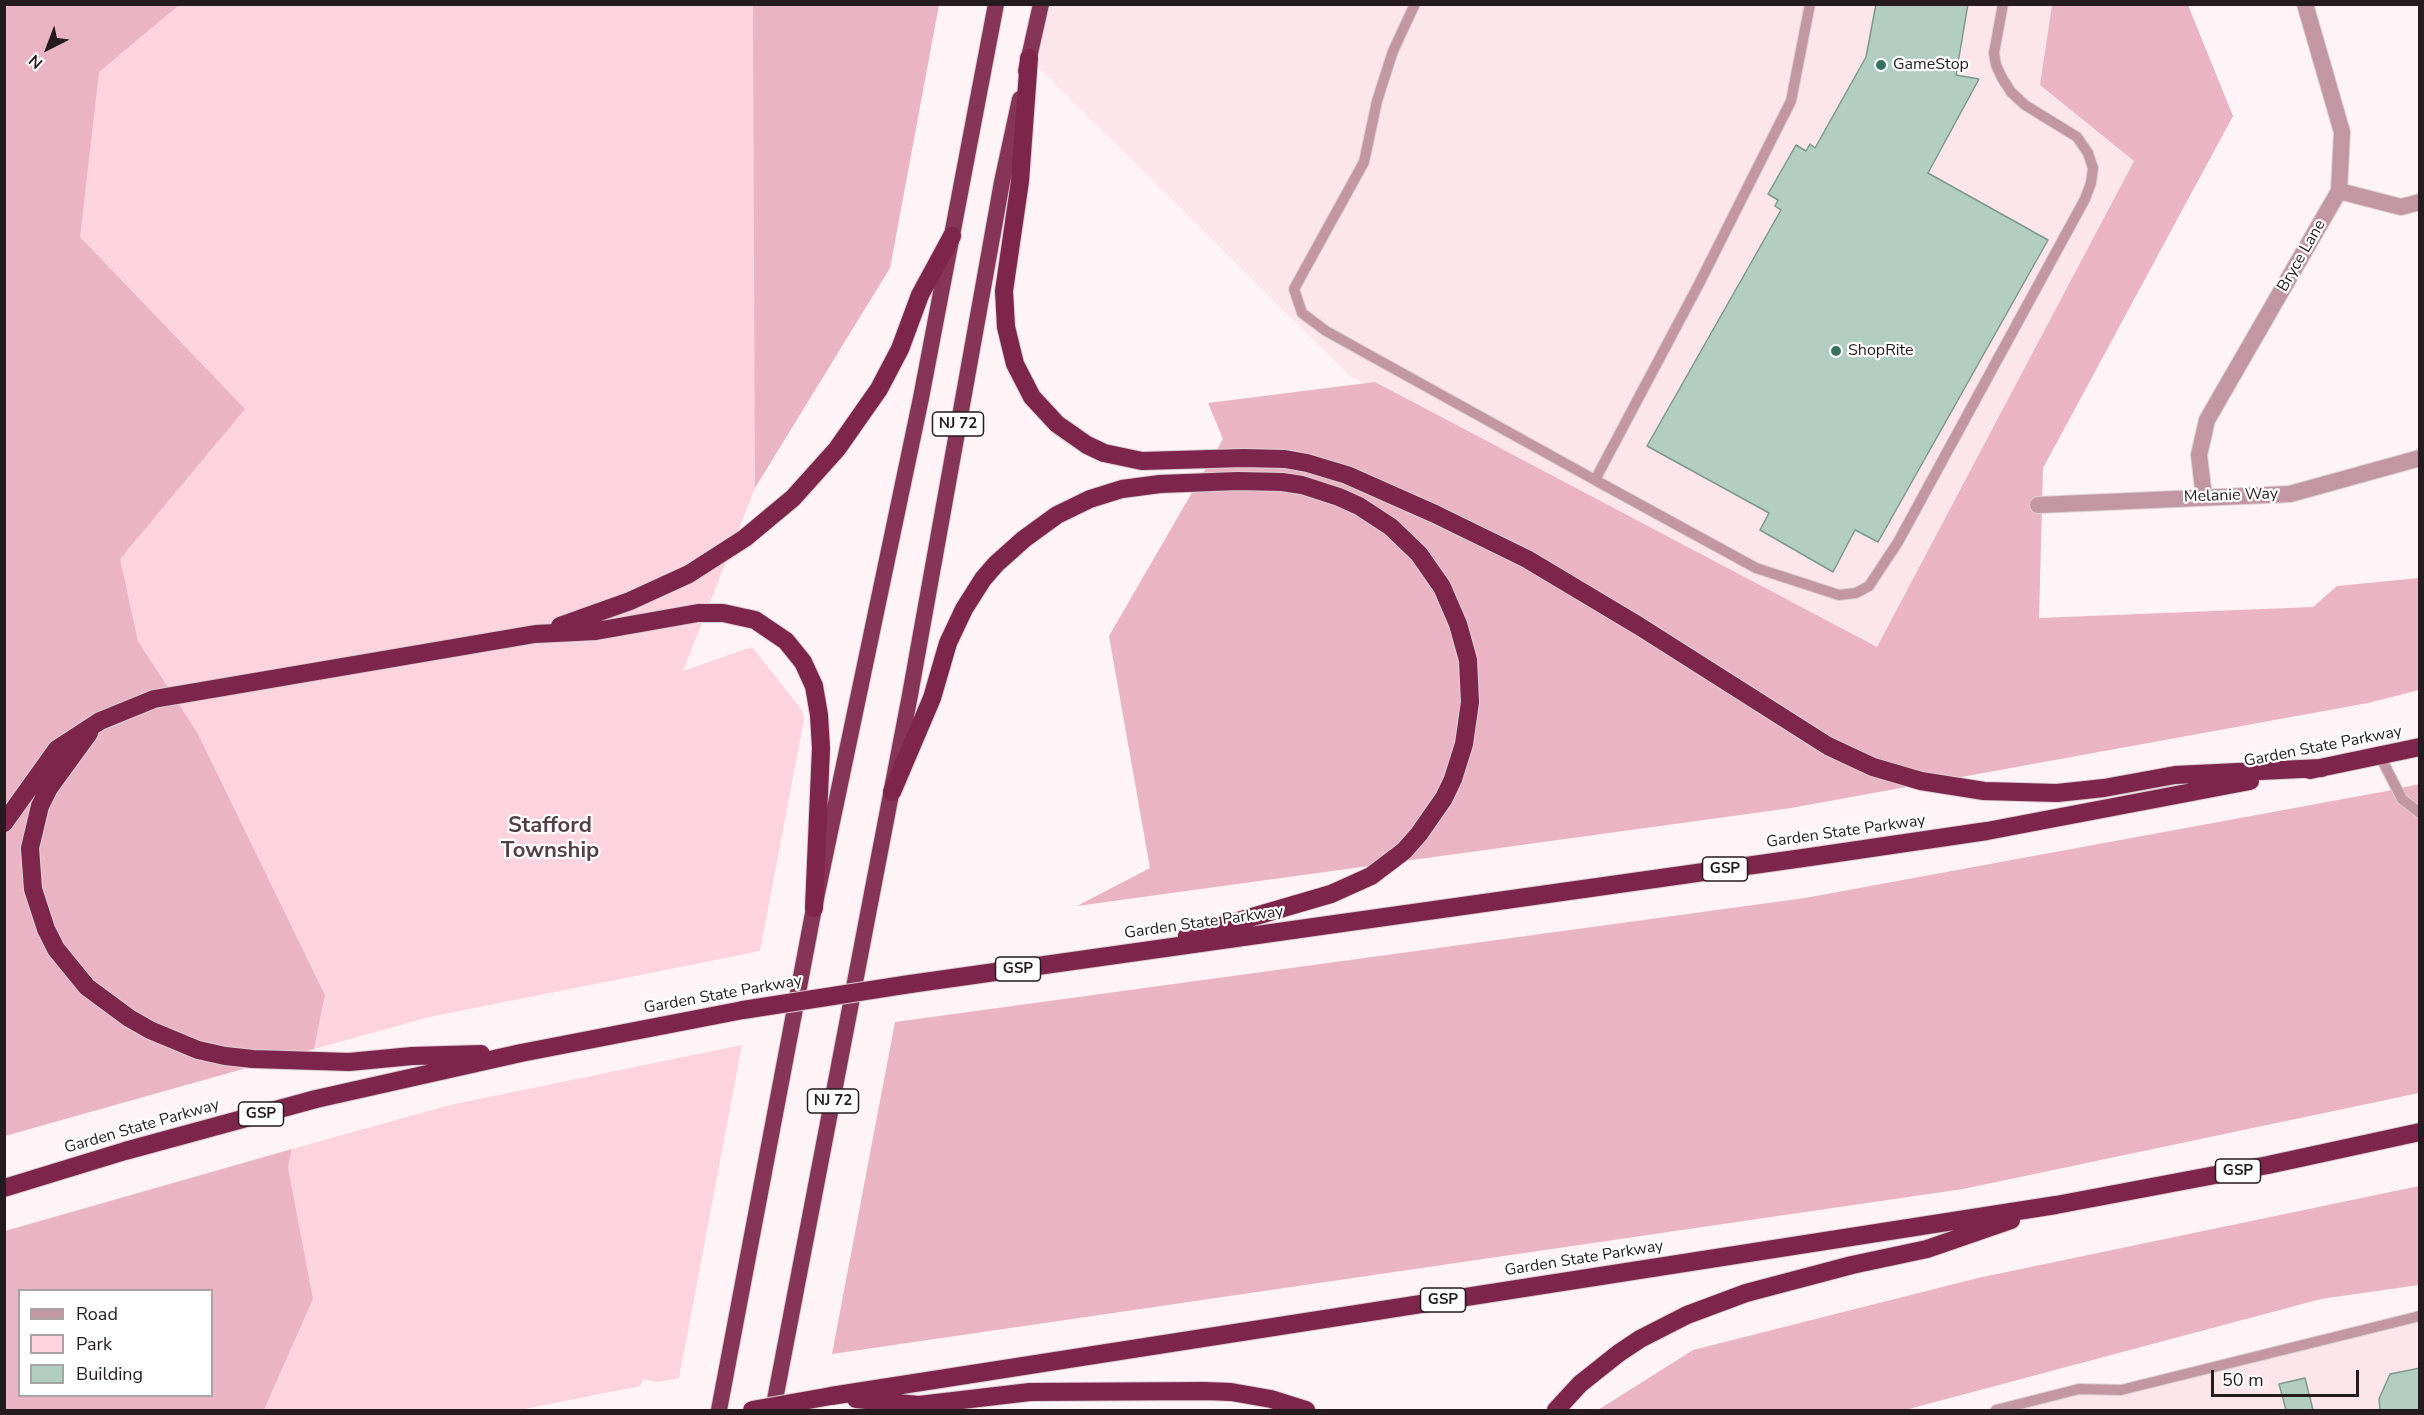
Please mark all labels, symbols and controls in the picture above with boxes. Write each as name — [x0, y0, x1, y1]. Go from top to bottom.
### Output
north arrow — [18, 18, 78, 78]
text: N — [24, 49, 48, 74]
place label: GameStop — [1893, 55, 1969, 75]
marker: GameStop — [1874, 58, 1888, 72]
street label: Bryce Lane — [2274, 217, 2330, 295]
place label: ShopRite — [1848, 341, 1914, 361]
marker: ShopRite — [1829, 344, 1843, 358]
road number: NJ 72 — [932, 412, 984, 436]
street label: Melanie Way — [2184, 485, 2278, 507]
street label: Garden State Parkway — [2242, 722, 2404, 772]
street label: Garden State Parkway — [1765, 811, 1927, 853]
district label: Stafford Township — [501, 814, 599, 866]
road number: GSP — [1702, 857, 1748, 881]
street label: Garden State Parkway — [1123, 902, 1285, 944]
road number: GSP — [996, 957, 1040, 981]
street label: Garden State Parkway — [642, 972, 804, 1018]
road number: NJ 72 — [808, 1089, 858, 1113]
street label: Garden State Parkway — [62, 1096, 222, 1158]
road number: GSP — [238, 1102, 284, 1126]
road number: GSP — [2216, 1159, 2260, 1183]
street label: Garden State Parkway — [1503, 1237, 1665, 1281]
road number: GSP — [1420, 1288, 1466, 1312]
legend — [18, 1289, 213, 1397]
text: Road — [76, 1302, 118, 1326]
text: Park — [76, 1332, 112, 1356]
scale bar — [2214, 1358, 2362, 1396]
text: Building — [76, 1362, 143, 1386]
text: 50 m — [2222, 1368, 2264, 1392]

